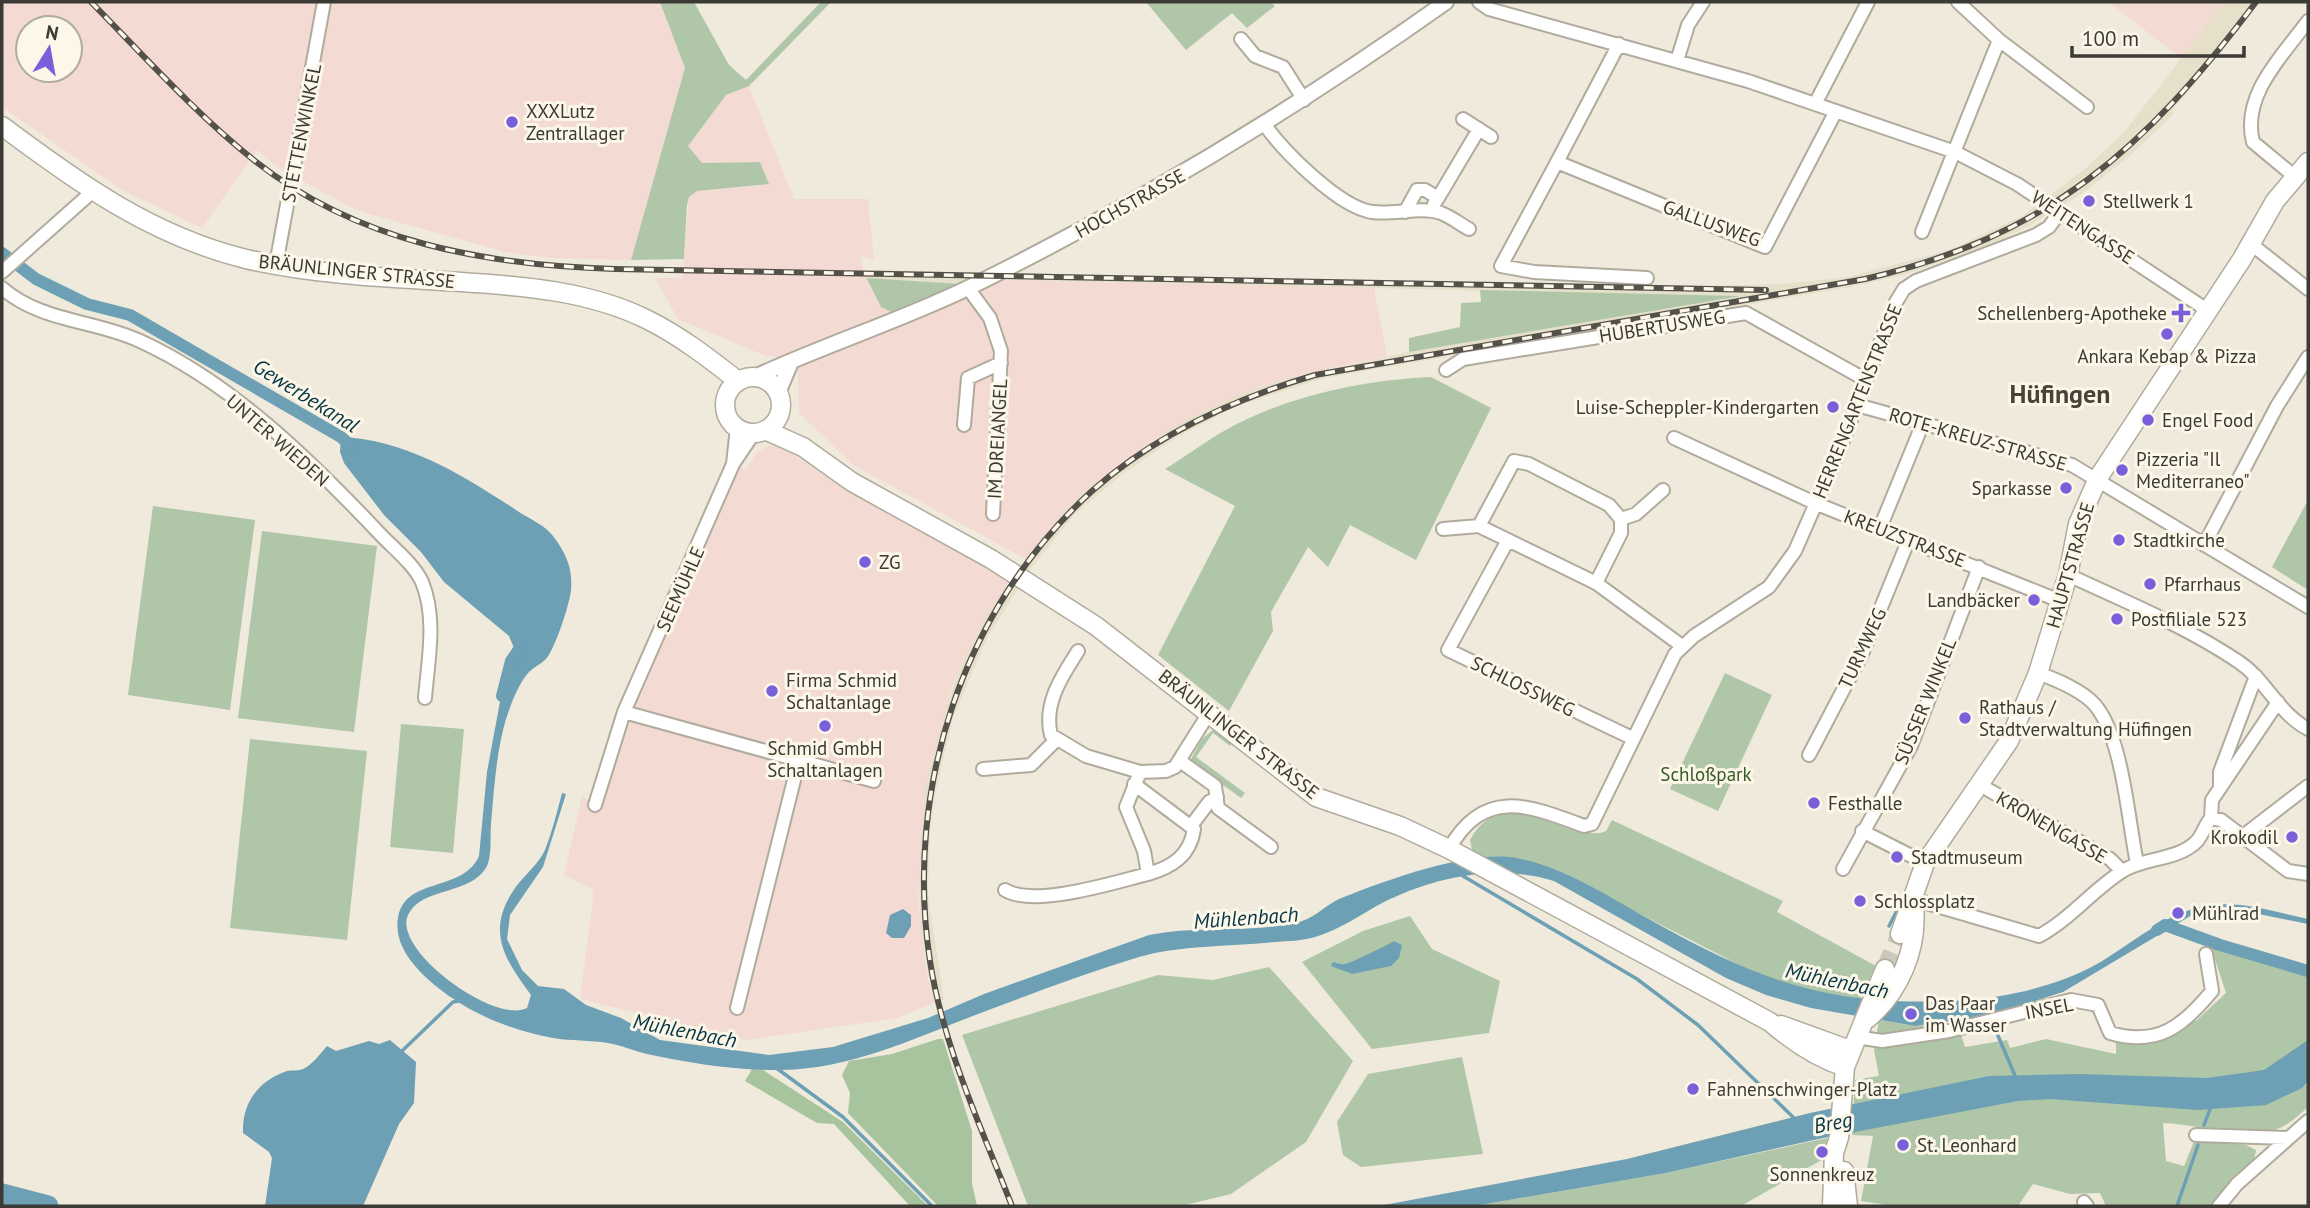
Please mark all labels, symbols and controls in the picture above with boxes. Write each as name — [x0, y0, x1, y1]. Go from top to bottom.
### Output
north arrow — [14, 14, 84, 84]
scale bar — [2072, 14, 2244, 58]
text: N — [44, 19, 61, 45]
text: 100 m — [2082, 25, 2139, 52]
street label: STETTENWINKEL — [276, 61, 326, 204]
place label: XXXLutz Zentrallager — [526, 99, 625, 145]
marker: XXXLutz Zentrallager — [504, 114, 520, 130]
street label: HOCHSTRASSE — [1071, 163, 1189, 243]
street label: WEITENGASSE — [2027, 185, 2139, 269]
place label: Stellwerk 1 — [2103, 189, 2194, 213]
marker: Stellwerk 1 — [2081, 193, 2097, 209]
street label: GALLUSWEG — [1660, 194, 1764, 252]
street label: BRÄUNLINGER STRASSE — [258, 249, 456, 293]
street label: HERRENGARTENSTRASSE — [1807, 300, 1907, 502]
place label: Schellenberg-Apotheke — [1977, 301, 2167, 325]
street label: HUBERTUSWEG — [1597, 304, 1727, 348]
marker: Schellenberg-Apotheke — [2173, 305, 2189, 321]
marker: Ankara Kebap & Pizza — [2159, 326, 2175, 342]
place label: Ankara Kebap & Pizza — [2077, 344, 2257, 368]
water label: Gewerbekanal — [248, 352, 364, 439]
district label: Hüfingen — [2010, 377, 2110, 410]
street label: IM DREIANGEL — [982, 378, 1012, 500]
street label: UNTER WIEDEN — [222, 389, 334, 491]
place label: Luise-Scheppler-Kindergarten — [1576, 395, 1819, 419]
marker: Luise-Scheppler-Kindergarten — [1825, 399, 1841, 415]
street label: ROTE-KREUZ-STRASSE — [1886, 402, 2070, 476]
place label: Engel Food — [2162, 408, 2253, 432]
marker: Engel Food — [2140, 412, 2156, 428]
place label: Pizzeria "Il Mediterraneo" — [2136, 447, 2250, 493]
marker: Pizzeria "Il Mediterraneo" — [2114, 462, 2130, 478]
place label: Sparkasse — [1972, 476, 2052, 500]
marker: Sparkasse — [2058, 480, 2074, 496]
street label: HAUPTSTRASSE — [2041, 499, 2099, 631]
street label: KREUZSTRASSE — [1841, 504, 1969, 572]
place label: Stadtkirche — [2133, 528, 2225, 552]
marker: Stadtkirche — [2111, 532, 2127, 548]
street label: SEEMÜHLE — [651, 543, 709, 635]
place label: ZG — [879, 550, 901, 574]
marker: ZG — [857, 554, 873, 570]
place label: Pfarrhaus — [2164, 572, 2241, 596]
marker: Pfarrhaus — [2142, 576, 2158, 592]
place label: Landbäcker — [1927, 588, 2021, 612]
marker: Landbäcker — [2026, 592, 2042, 608]
street label: TURMWEG — [1833, 604, 1891, 692]
place label: Postfiliale 523 — [2131, 607, 2247, 631]
marker: Postfiliale 523 — [2109, 611, 2125, 627]
street label: SÜSSER WINKEL — [1889, 634, 1961, 768]
street label: SCHLOSSWEG — [1467, 650, 1579, 722]
street label: BRÄUNLINGER STRASSE — [1154, 664, 1324, 804]
place label: Firma Schmid Schaltanlage — [786, 668, 897, 714]
marker: Firma Schmid Schaltanlage — [764, 683, 780, 699]
place label: Rathaus / Stadtverwaltung Hüfingen — [1979, 695, 2192, 741]
marker: Rathaus / Stadtverwaltung Hüfingen — [1957, 710, 1973, 726]
marker: Schmid GmbH Schaltanlagen — [817, 718, 833, 734]
place label: Schmid GmbH Schaltanlagen — [767, 736, 883, 782]
park label: Schloßpark — [1660, 762, 1752, 786]
street label: KRONENGASSE — [1992, 786, 2112, 868]
place label: Festhalle — [1828, 791, 1902, 815]
marker: Festhalle — [1806, 795, 1822, 811]
place label: Krokodil — [2210, 825, 2278, 849]
marker: Krokodil — [2284, 829, 2300, 845]
place label: Stadtmuseum — [1911, 845, 2023, 869]
marker: Stadtmuseum — [1889, 849, 1905, 865]
place label: Schlossplatz — [1874, 889, 1975, 913]
marker: Schlossplatz — [1852, 893, 1868, 909]
water label: Mühlenbach — [1193, 900, 1299, 935]
place label: Mühlrad — [2192, 901, 2259, 925]
marker: Mühlrad — [2170, 905, 2186, 921]
water label: Mühlenbach — [1783, 956, 1891, 1005]
place label: Das Paar im Wasser — [1925, 991, 2007, 1037]
street label: INSEL — [2023, 992, 2075, 1024]
marker: Das Paar im Wasser — [1903, 1006, 1919, 1022]
water label: Mühlenbach — [631, 1007, 739, 1054]
place label: Fahnenschwinger-Platz — [1707, 1077, 1897, 1101]
marker: Fahnenschwinger-Platz — [1685, 1081, 1701, 1097]
water label: Breg — [1811, 1105, 1855, 1139]
place label: St. Leonhard — [1917, 1133, 2017, 1157]
marker: St. Leonhard — [1895, 1137, 1911, 1153]
marker: Sonnenkreuz — [1814, 1144, 1830, 1160]
place label: Sonnenkreuz — [1769, 1162, 1875, 1186]

